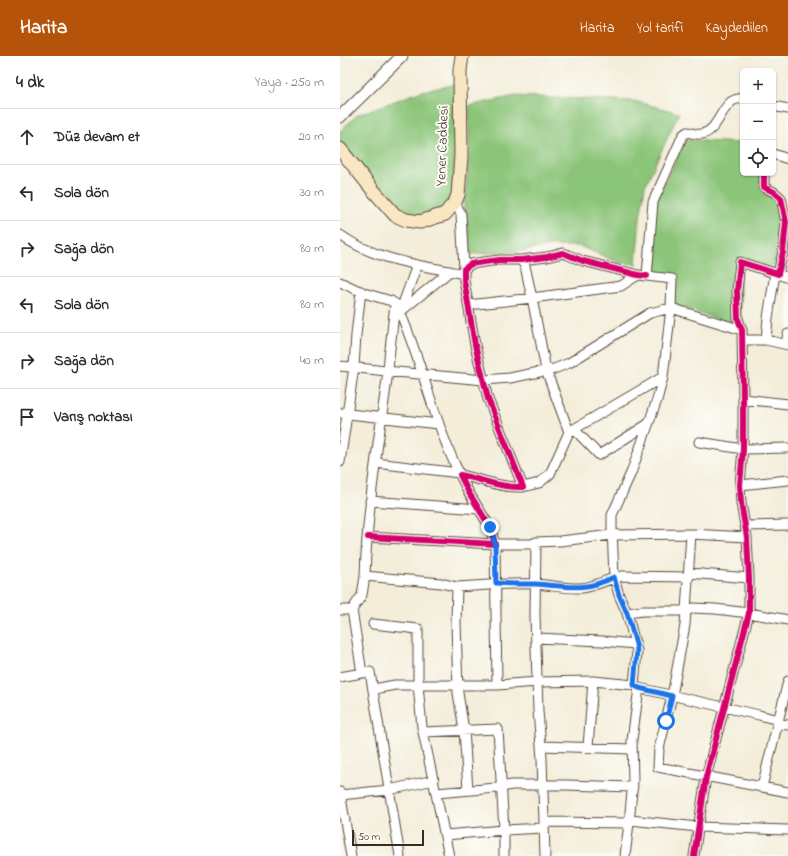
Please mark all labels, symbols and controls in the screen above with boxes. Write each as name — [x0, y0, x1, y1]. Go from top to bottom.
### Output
text: Harita — [20, 15, 67, 42]
text: Harita — [580, 18, 615, 39]
text: Yol tarifi — [637, 18, 683, 39]
text: Kaydedilen — [705, 18, 768, 39]
map controls — [740, 68, 776, 176]
button: + — [740, 68, 776, 104]
text: 4 dk — [16, 70, 44, 95]
text: Yaya · 250 m — [255, 73, 324, 92]
button: − — [740, 104, 776, 140]
street label: Yener Caddesi — [431, 105, 455, 187]
icon: ahead — [16, 126, 38, 148]
text: Düz devam et — [54, 126, 140, 148]
text: 20 m — [299, 127, 324, 146]
button: locate — [740, 140, 776, 176]
icon: left — [16, 182, 38, 204]
text: Sola dön — [54, 182, 109, 204]
text: 30 m — [300, 183, 324, 202]
icon: right — [16, 238, 38, 260]
text: Sağa dön — [54, 238, 114, 260]
text: 80 m — [300, 239, 324, 258]
icon: left — [16, 294, 38, 316]
text: Sola dön — [54, 294, 109, 316]
text: 80 m — [300, 295, 324, 314]
icon: right — [16, 350, 38, 372]
text: Sağa dön — [54, 350, 114, 372]
text: 40 m — [300, 351, 324, 370]
icon: arrive — [16, 406, 38, 428]
text: Varış noktası — [54, 406, 133, 428]
route end — [481, 518, 499, 536]
route start — [657, 712, 675, 730]
scale bar — [352, 828, 424, 847]
text: 50 m — [358, 829, 380, 845]

